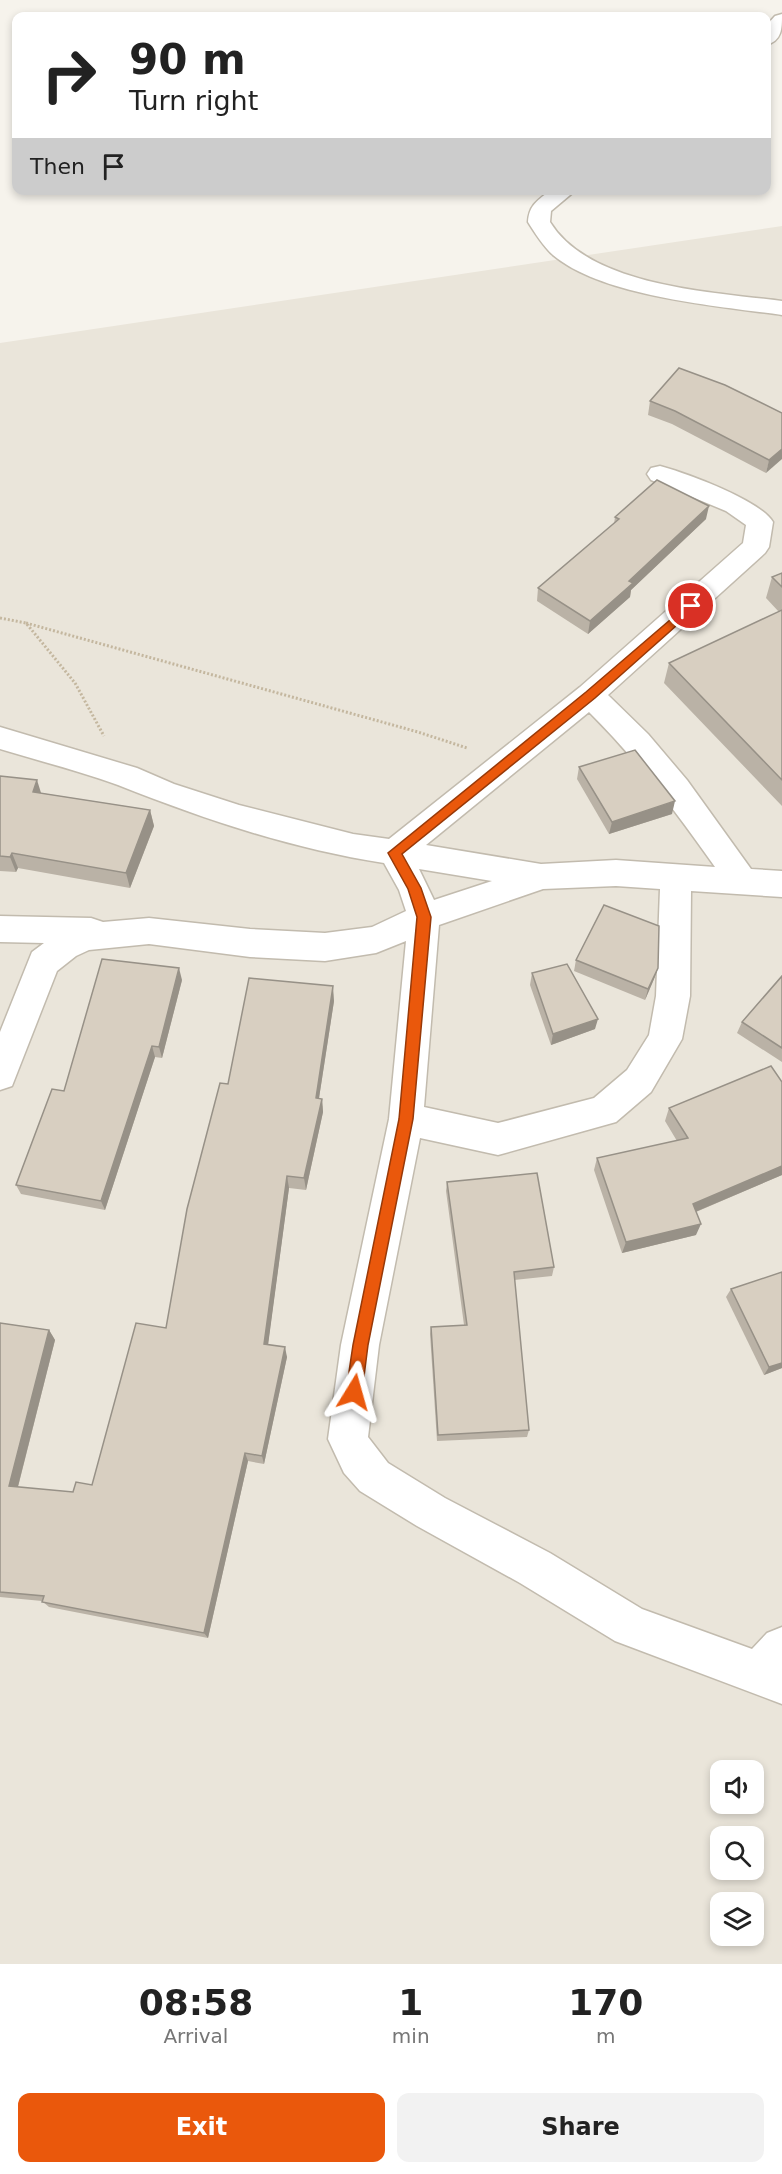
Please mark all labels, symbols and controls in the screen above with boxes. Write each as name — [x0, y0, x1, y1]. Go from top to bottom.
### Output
text: 90 m — [129, 35, 246, 84]
icon: right — [30, 36, 108, 114]
text: Turn right — [129, 85, 258, 116]
icon: arrive — [97, 150, 130, 183]
text: Then — [30, 154, 85, 179]
pin — [665, 580, 716, 631]
icon: arrive — [674, 589, 707, 622]
position arrow — [322, 1360, 386, 1424]
map controls — [710, 1760, 764, 1946]
button: sound — [710, 1760, 764, 1814]
button: search — [710, 1826, 764, 1880]
button: layers — [710, 1892, 764, 1946]
text: 08:58 — [139, 1982, 253, 2023]
text: 1 — [398, 1982, 423, 2023]
text: 170 — [568, 1982, 643, 2023]
text: Arrival — [163, 2024, 228, 2048]
text: min — [392, 2024, 430, 2048]
text: m — [596, 2024, 616, 2048]
button: Exit — [18, 2093, 385, 2162]
button: Share — [397, 2093, 764, 2162]

